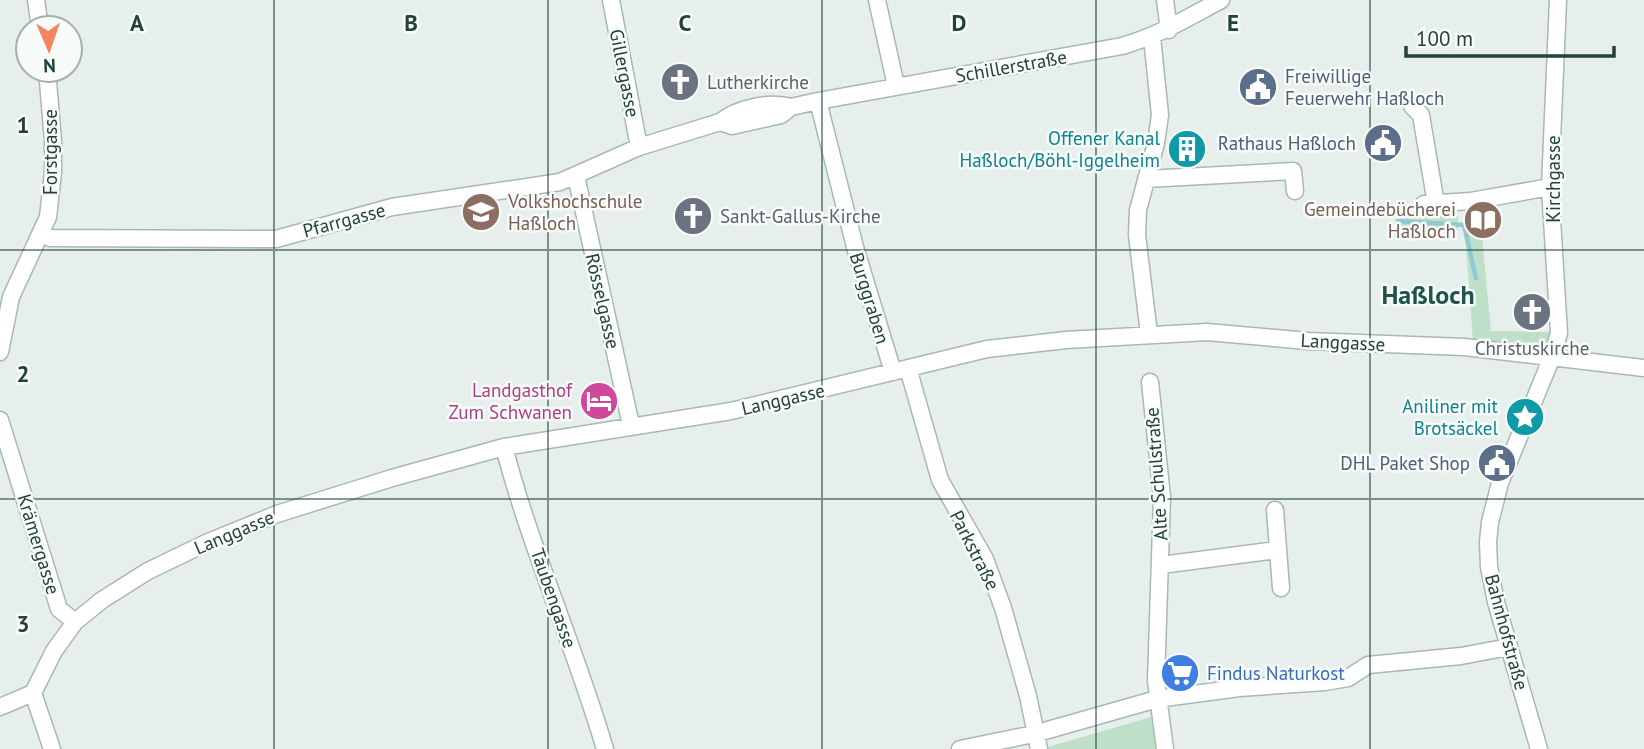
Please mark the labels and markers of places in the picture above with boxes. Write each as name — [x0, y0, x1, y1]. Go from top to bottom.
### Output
church icon: Lutherkirche — [659, 61, 701, 103]
place label: Freiwillige Feuerwehr Haßloch — [1285, 64, 1444, 110]
public building icon: Freiwillige Feuerwehr Haßloch — [1237, 66, 1279, 108]
place label: Lutherkirche — [707, 70, 809, 94]
public building icon: Rathaus Haßloch — [1362, 122, 1404, 164]
place label: Offener Kanal Haßloch/Böhl-Iggelheim — [959, 126, 1160, 172]
building icon: Offener Kanal Haßloch/Böhl-Iggelheim — [1166, 128, 1208, 170]
place label: Rathaus Haßloch — [1218, 131, 1356, 155]
place label: Volkshochschule Haßloch — [507, 189, 642, 235]
school or university icon: Volkshochschule Haßloch — [460, 191, 502, 233]
church icon: Sankt-Gallus-Kirche — [672, 195, 714, 237]
place label: Gemeindebücherei Haßloch — [1304, 197, 1456, 243]
library icon: Gemeindebücherei Haßloch — [1462, 199, 1504, 241]
place label: Sankt-Gallus-Kirche — [720, 204, 881, 228]
church icon: Christuskirche — [1511, 291, 1553, 333]
place label: Christuskirche — [1475, 336, 1589, 360]
place label: Landgasthof Zum Schwanen — [448, 378, 573, 424]
hotel icon: Landgasthof Zum Schwanen — [578, 380, 620, 422]
place label: Aniliner mit Brotsäckel — [1402, 394, 1499, 440]
place icon: Aniliner mit Brotsäckel — [1504, 396, 1546, 438]
public building icon: DHL Paket Shop — [1476, 442, 1518, 484]
place label: DHL Paket Shop — [1340, 451, 1470, 475]
supermarket icon: Findus Naturkost — [1159, 652, 1201, 694]
place label: Findus Naturkost — [1207, 661, 1345, 685]

